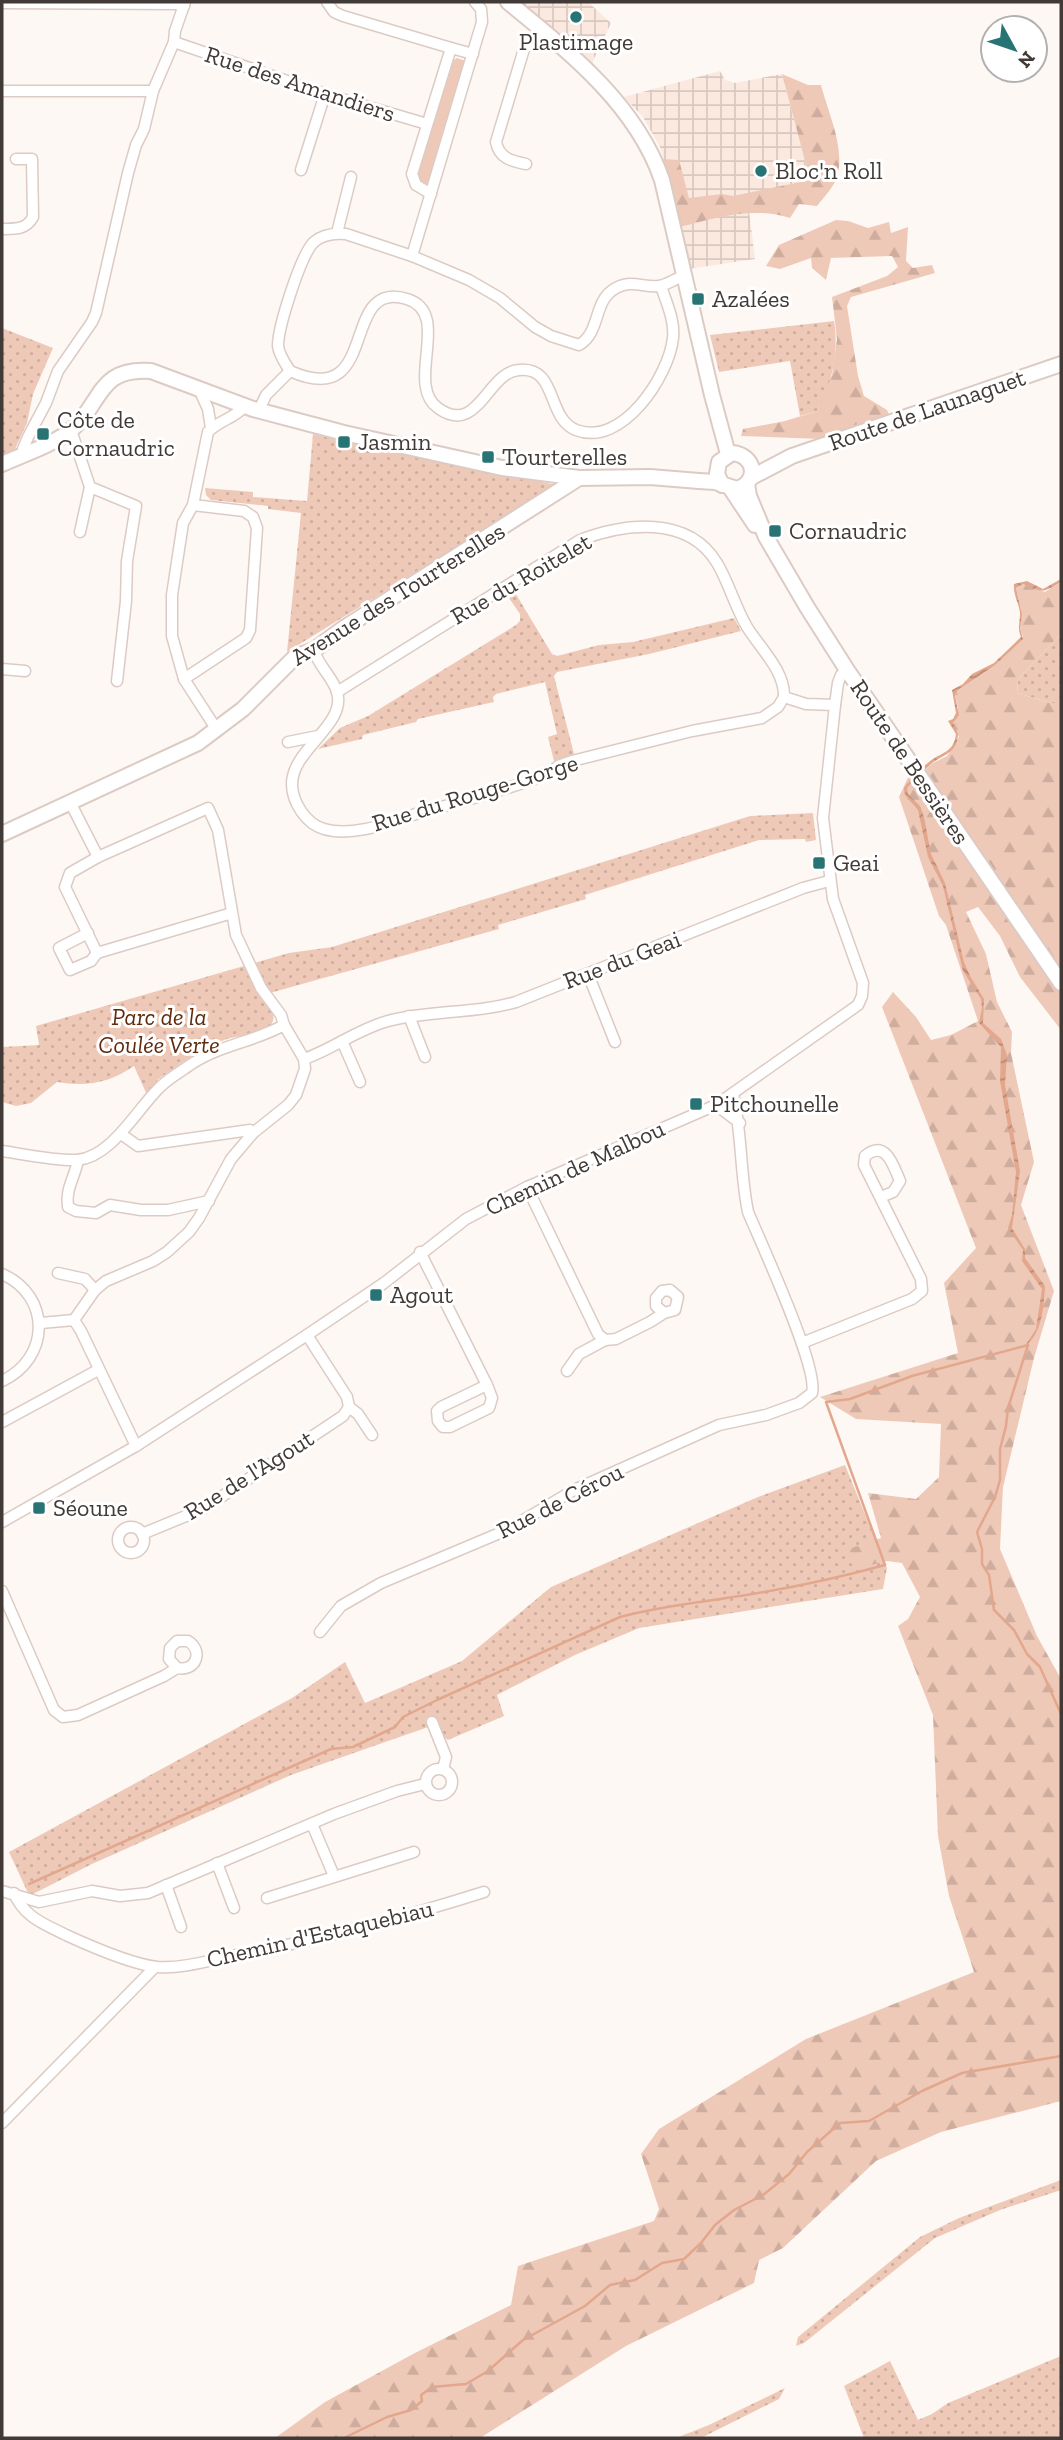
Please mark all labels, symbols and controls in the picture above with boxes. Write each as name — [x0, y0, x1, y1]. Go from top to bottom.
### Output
marker: Plastimage — [568, 9, 584, 25]
north arrow — [979, 14, 1049, 84]
place label: Plastimage — [519, 27, 633, 56]
street label: Rue des Amandiers — [201, 39, 399, 128]
text: N — [1013, 47, 1040, 73]
place label: Bloc'n Roll — [775, 156, 883, 185]
marker: Bloc'n Roll — [753, 163, 769, 179]
place label: Azalées — [712, 284, 790, 313]
marker: Azalées — [690, 291, 706, 307]
street label: Route de Launaguet — [825, 362, 1029, 457]
place label: Côte de Cornaudric — [57, 405, 175, 462]
marker: Côte de Cornaudric — [35, 426, 51, 442]
place label: Jasmin — [358, 427, 432, 456]
marker: Jasmin — [336, 434, 352, 450]
place label: Tourterelles — [502, 442, 627, 471]
marker: Tourterelles — [480, 449, 496, 465]
street label: Avenue des Tourterelles — [285, 516, 510, 671]
place label: Cornaudric — [789, 516, 907, 545]
marker: Cornaudric — [767, 523, 783, 539]
street label: Rue du Roitelet — [445, 527, 596, 630]
street label: Route de Bessières — [845, 674, 976, 850]
street label: Rue du Rouge-Gorge — [368, 747, 581, 838]
place label: Geai — [833, 848, 879, 877]
marker: Geai — [811, 855, 827, 871]
street label: Rue du Geai — [559, 924, 685, 995]
park label: Parc de la Coulée Verte — [98, 1002, 220, 1059]
place label: Pitchounelle — [710, 1089, 839, 1118]
marker: Pitchounelle — [688, 1096, 704, 1112]
street label: Chemin de Malbou — [481, 1113, 669, 1222]
place label: Agout — [390, 1280, 453, 1309]
marker: Agout — [368, 1287, 384, 1303]
street label: Rue de l'Agout — [179, 1423, 319, 1526]
street label: Rue de Cérou — [492, 1456, 628, 1545]
place label: Séoune — [53, 1493, 128, 1522]
marker: Séoune — [31, 1500, 47, 1516]
street label: Chemin d'Estaquebiau — [204, 1893, 437, 1974]

